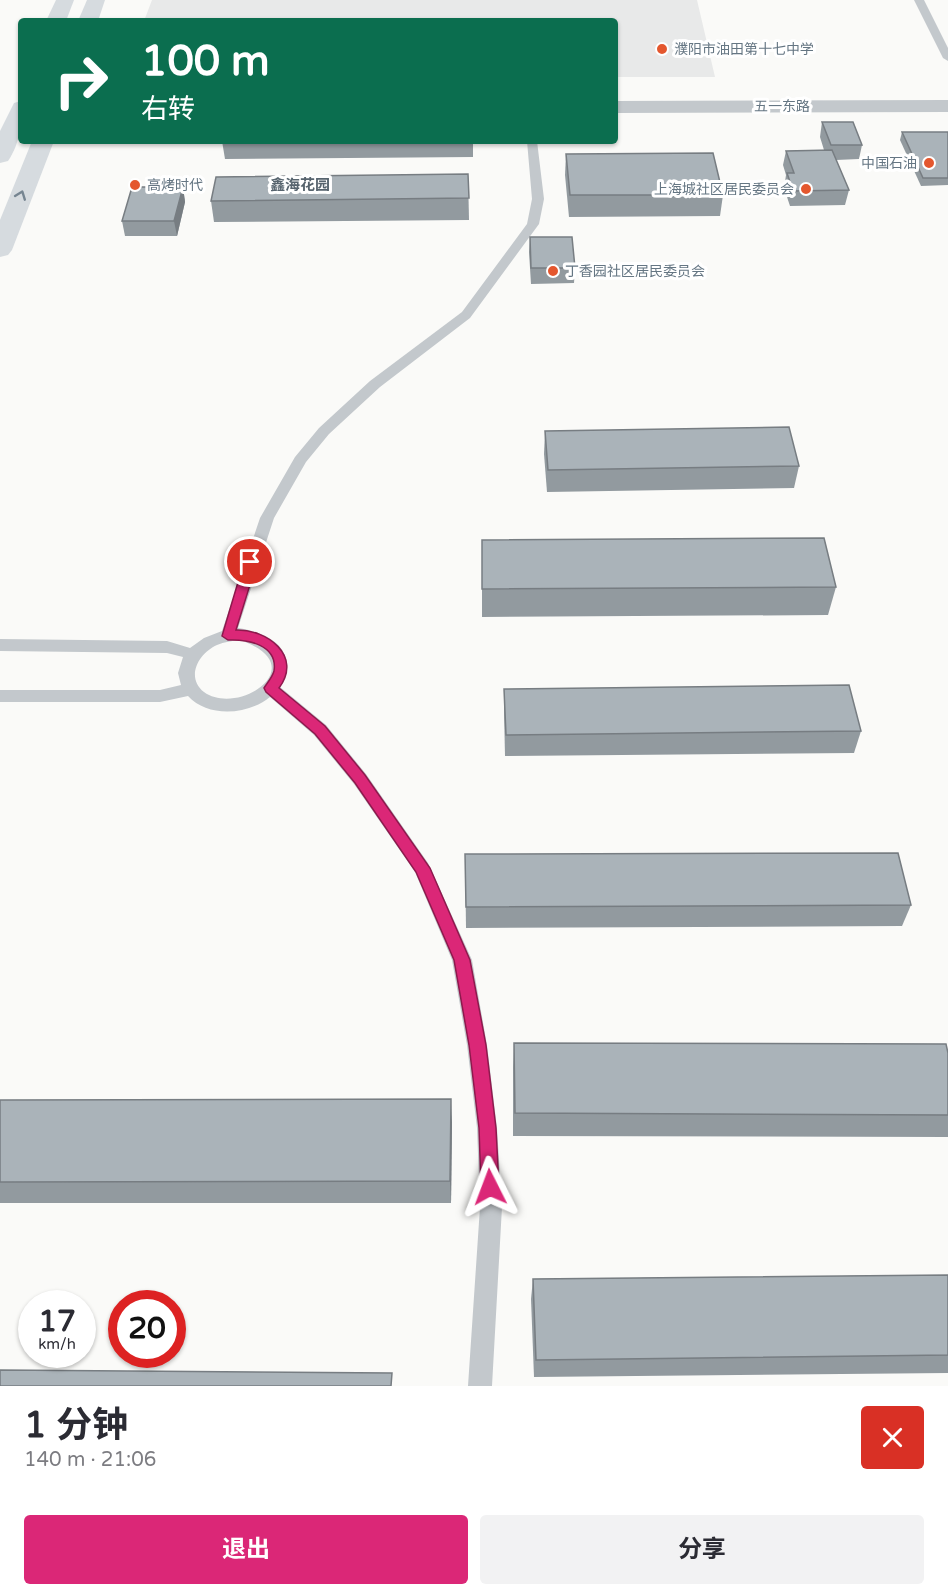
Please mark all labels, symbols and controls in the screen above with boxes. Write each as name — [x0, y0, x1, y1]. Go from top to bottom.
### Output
text: 100 m — [141, 36, 270, 87]
place label: 濮阳市油田第十七中学 — [674, 41, 814, 58]
icon: right — [42, 42, 120, 120]
marker: 濮阳市油田第十七中学 — [655, 42, 669, 56]
text: 右转 — [141, 93, 195, 126]
street label: 五一东路 — [754, 98, 810, 115]
place label: 中国石油 — [861, 155, 917, 172]
marker: 中国石油 — [922, 156, 936, 170]
district label: 鑫海花园 — [270, 176, 330, 194]
place label: 高烤时代 — [147, 177, 203, 194]
marker: 高烤时代 — [128, 178, 142, 192]
place label: 上海城社区居民委员会 — [654, 181, 794, 198]
marker: 上海城社区居民委员会 — [799, 182, 813, 196]
one-way arrow — [14, 191, 26, 202]
place label: 丁香园社区居民委员会 — [565, 263, 705, 280]
marker: 丁香园社区居民委员会 — [546, 264, 560, 278]
pin — [224, 536, 275, 587]
icon: arrive — [233, 545, 266, 578]
position arrow — [458, 1155, 522, 1219]
speed limit sign: 20 — [108, 1290, 186, 1368]
text: 17 — [38, 1303, 76, 1340]
text: km/h — [38, 1335, 76, 1353]
text: 1 分钟 — [24, 1404, 128, 1447]
button: close — [861, 1406, 924, 1469]
text: 140 m · 21:06 — [24, 1448, 156, 1472]
button: 退出 — [24, 1515, 468, 1584]
button: 分享 — [480, 1515, 924, 1584]

